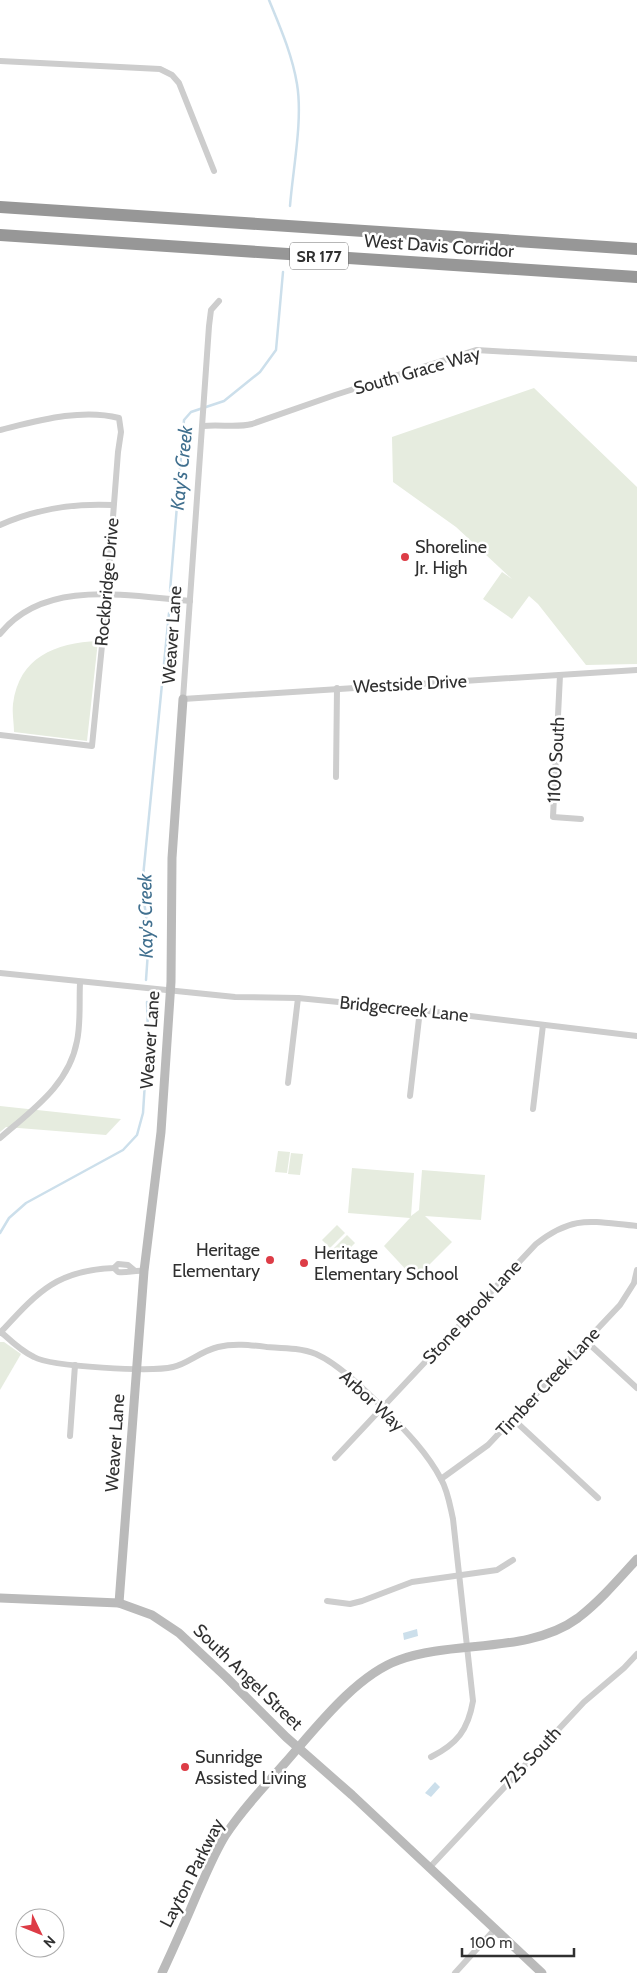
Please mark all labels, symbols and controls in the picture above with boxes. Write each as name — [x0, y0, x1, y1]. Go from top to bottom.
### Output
street label: West Davis Corridor — [363, 230, 515, 262]
road number: SR 177 — [290, 242, 348, 270]
street label: South Grace Way — [351, 342, 483, 400]
water label: Kay's Creek — [166, 424, 197, 511]
street label: Rockbridge Drive — [90, 517, 124, 647]
place label: Shoreline Jr. High — [414, 536, 487, 579]
marker: Shoreline Jr. High — [399, 551, 411, 563]
street label: Weaver Lane — [158, 585, 186, 685]
street label: Westside Drive — [353, 670, 467, 698]
street label: 1100 South — [543, 716, 569, 804]
water label: Kay's Creek — [133, 873, 158, 959]
street label: Weaver Lane — [136, 990, 164, 1090]
street label: Bridgecreek Lane — [338, 991, 470, 1027]
place label: Heritage Elementary — [172, 1239, 260, 1282]
place label: Heritage Elementary School — [314, 1242, 459, 1285]
marker: Heritage Elementary — [264, 1254, 276, 1266]
street label: Stone Brook Lane — [418, 1255, 526, 1369]
marker: Heritage Elementary School — [298, 1257, 310, 1269]
street label: Timber Creek Lane — [492, 1323, 604, 1441]
street label: Arbor Way — [335, 1366, 409, 1436]
street label: Weaver Lane — [101, 1393, 129, 1493]
street label: South Angel Street — [189, 1619, 307, 1735]
street label: 725 South — [496, 1722, 566, 1794]
place label: Sunridge Assisted Living — [195, 1746, 307, 1789]
marker: Sunridge Assisted Living — [179, 1761, 191, 1773]
street label: Layton Parkway — [155, 1815, 229, 1931]
north arrow — [15, 1908, 65, 1958]
scale bar — [462, 1926, 574, 1958]
text: N — [40, 1932, 59, 1952]
text: 100 m — [470, 1934, 512, 1952]

